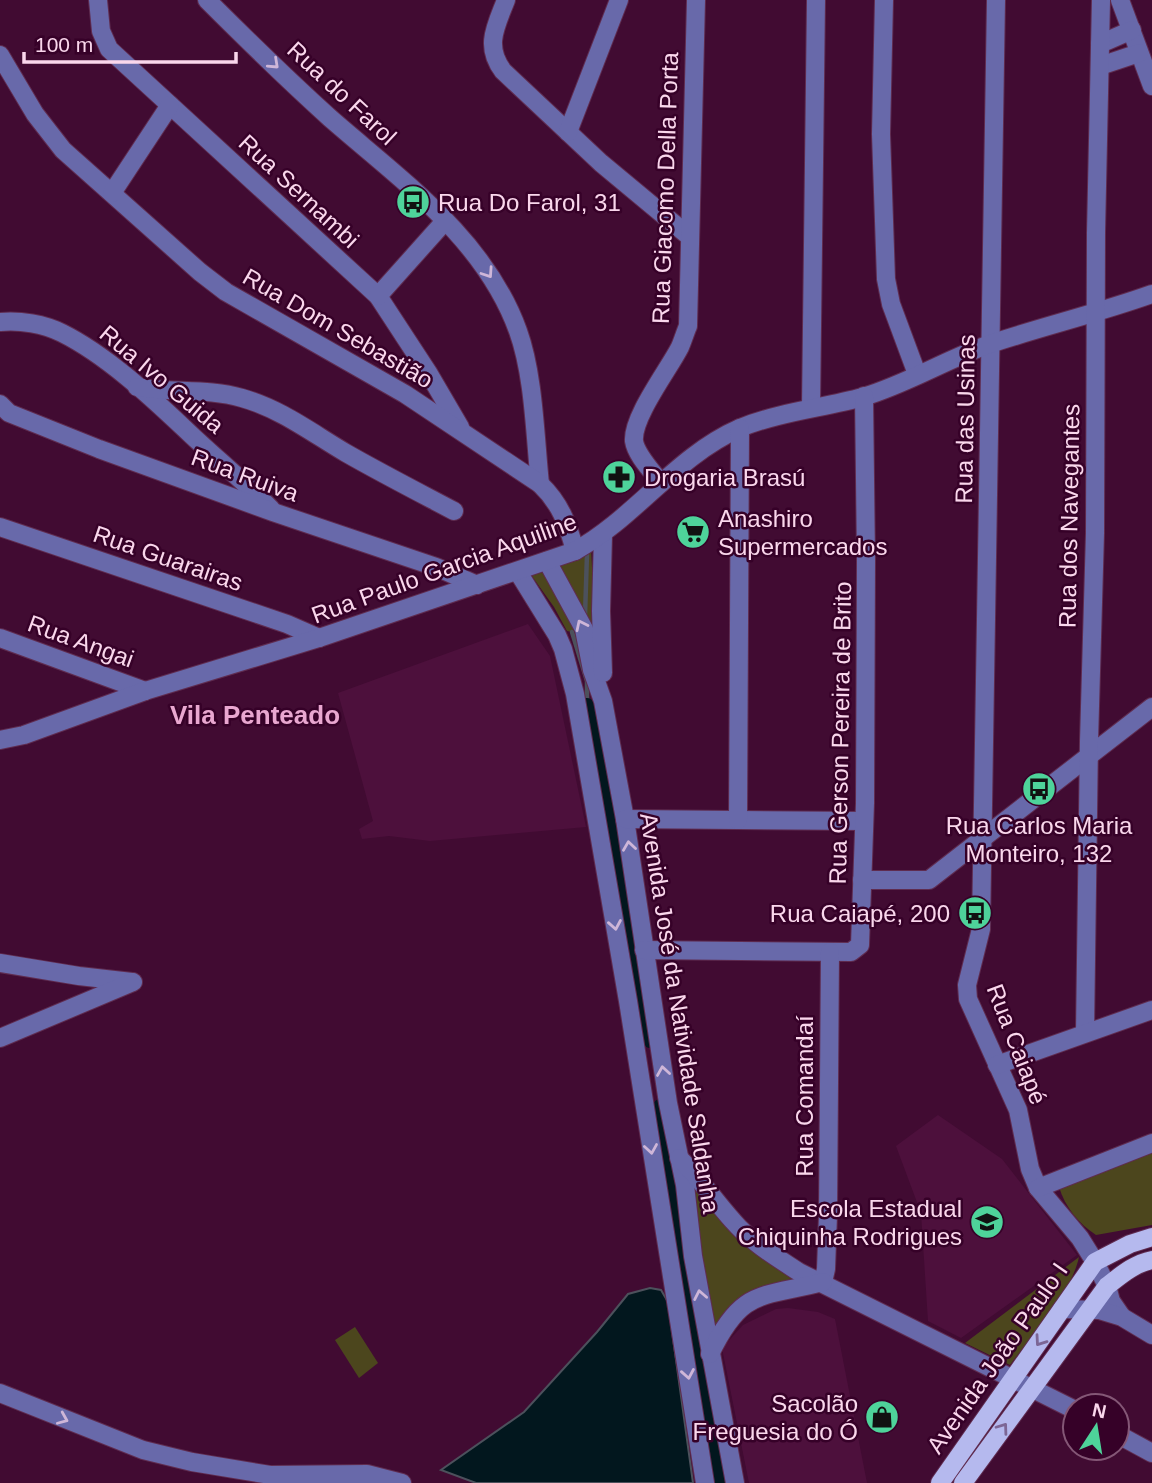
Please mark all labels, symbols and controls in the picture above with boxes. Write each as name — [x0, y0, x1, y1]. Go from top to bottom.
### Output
scale bar — [24, 21, 236, 65]
text: 100 m — [35, 33, 93, 56]
street label: Rua do Farol — [282, 36, 402, 150]
street label: Rua Giacomo Della Porta — [647, 51, 683, 324]
one-way arrow — [266, 56, 279, 68]
street label: Rua Sernambi — [234, 129, 364, 253]
bus stop icon: Rua Do Farol, 31 — [394, 183, 432, 221]
place label: Rua Do Farol, 31 — [438, 189, 621, 216]
street label: Rua Dom Sebastião — [238, 263, 438, 393]
one-way arrow — [480, 265, 492, 278]
street label: Rua Ivo Guida — [95, 319, 230, 439]
street label: Rua das Usinas — [950, 334, 980, 504]
street label: Rua dos Navegantes — [1054, 404, 1084, 628]
street label: Rua Ruiva — [188, 443, 303, 507]
pharmacy icon: Drogaria Brasú — [600, 458, 638, 496]
place label: Drogaria Brasú — [644, 464, 805, 491]
place label: Anashiro Supermercados — [718, 505, 887, 560]
street label: Rua Paulo Garcia Aquiline — [308, 507, 580, 629]
supermarket icon: Anashiro Supermercados — [674, 513, 712, 551]
street label: Rua Guarairas — [90, 520, 246, 596]
street label: Rua Gerson Pereira de Brito — [824, 581, 856, 885]
street label: Rua Angai — [24, 609, 138, 673]
one-way arrow — [575, 620, 589, 632]
district label: Vila Penteado — [170, 700, 340, 730]
bus stop icon: Rua Carlos Maria Monteiro, 132 — [1020, 770, 1058, 808]
street label: Avenida José da Natividade Saldanha — [635, 811, 725, 1216]
place label: Rua Carlos Maria Monteiro, 132 — [946, 812, 1133, 867]
one-way arrow — [621, 840, 636, 852]
bus stop icon: Rua Caiapé, 200 — [956, 894, 994, 932]
place label: Rua Caiapé, 200 — [770, 900, 950, 927]
one-way arrow — [606, 919, 621, 931]
street label: Rua Caiapé — [982, 980, 1052, 1108]
street label: Rua Comandaí — [791, 1015, 818, 1177]
one-way arrow — [656, 1065, 671, 1077]
one-way arrow — [643, 1143, 658, 1155]
place label: Escola Estadual Chiquinha Rodrigues — [738, 1195, 962, 1250]
school or university icon: Escola Estadual Chiquinha Rodrigues — [968, 1203, 1006, 1241]
street label: Avenida João Paulo I — [921, 1258, 1073, 1458]
one-way arrow — [693, 1289, 708, 1301]
one-way arrow — [1036, 1333, 1048, 1346]
one-way arrow — [680, 1368, 695, 1380]
place label: Sacolão Freguesia do Ó — [693, 1390, 858, 1445]
north arrow — [1061, 1392, 1131, 1462]
shop icon: Sacolão Freguesia do Ó — [863, 1398, 901, 1436]
text: N — [1091, 1399, 1108, 1423]
one-way arrow — [56, 1411, 68, 1425]
one-way arrow — [995, 1423, 1007, 1436]

